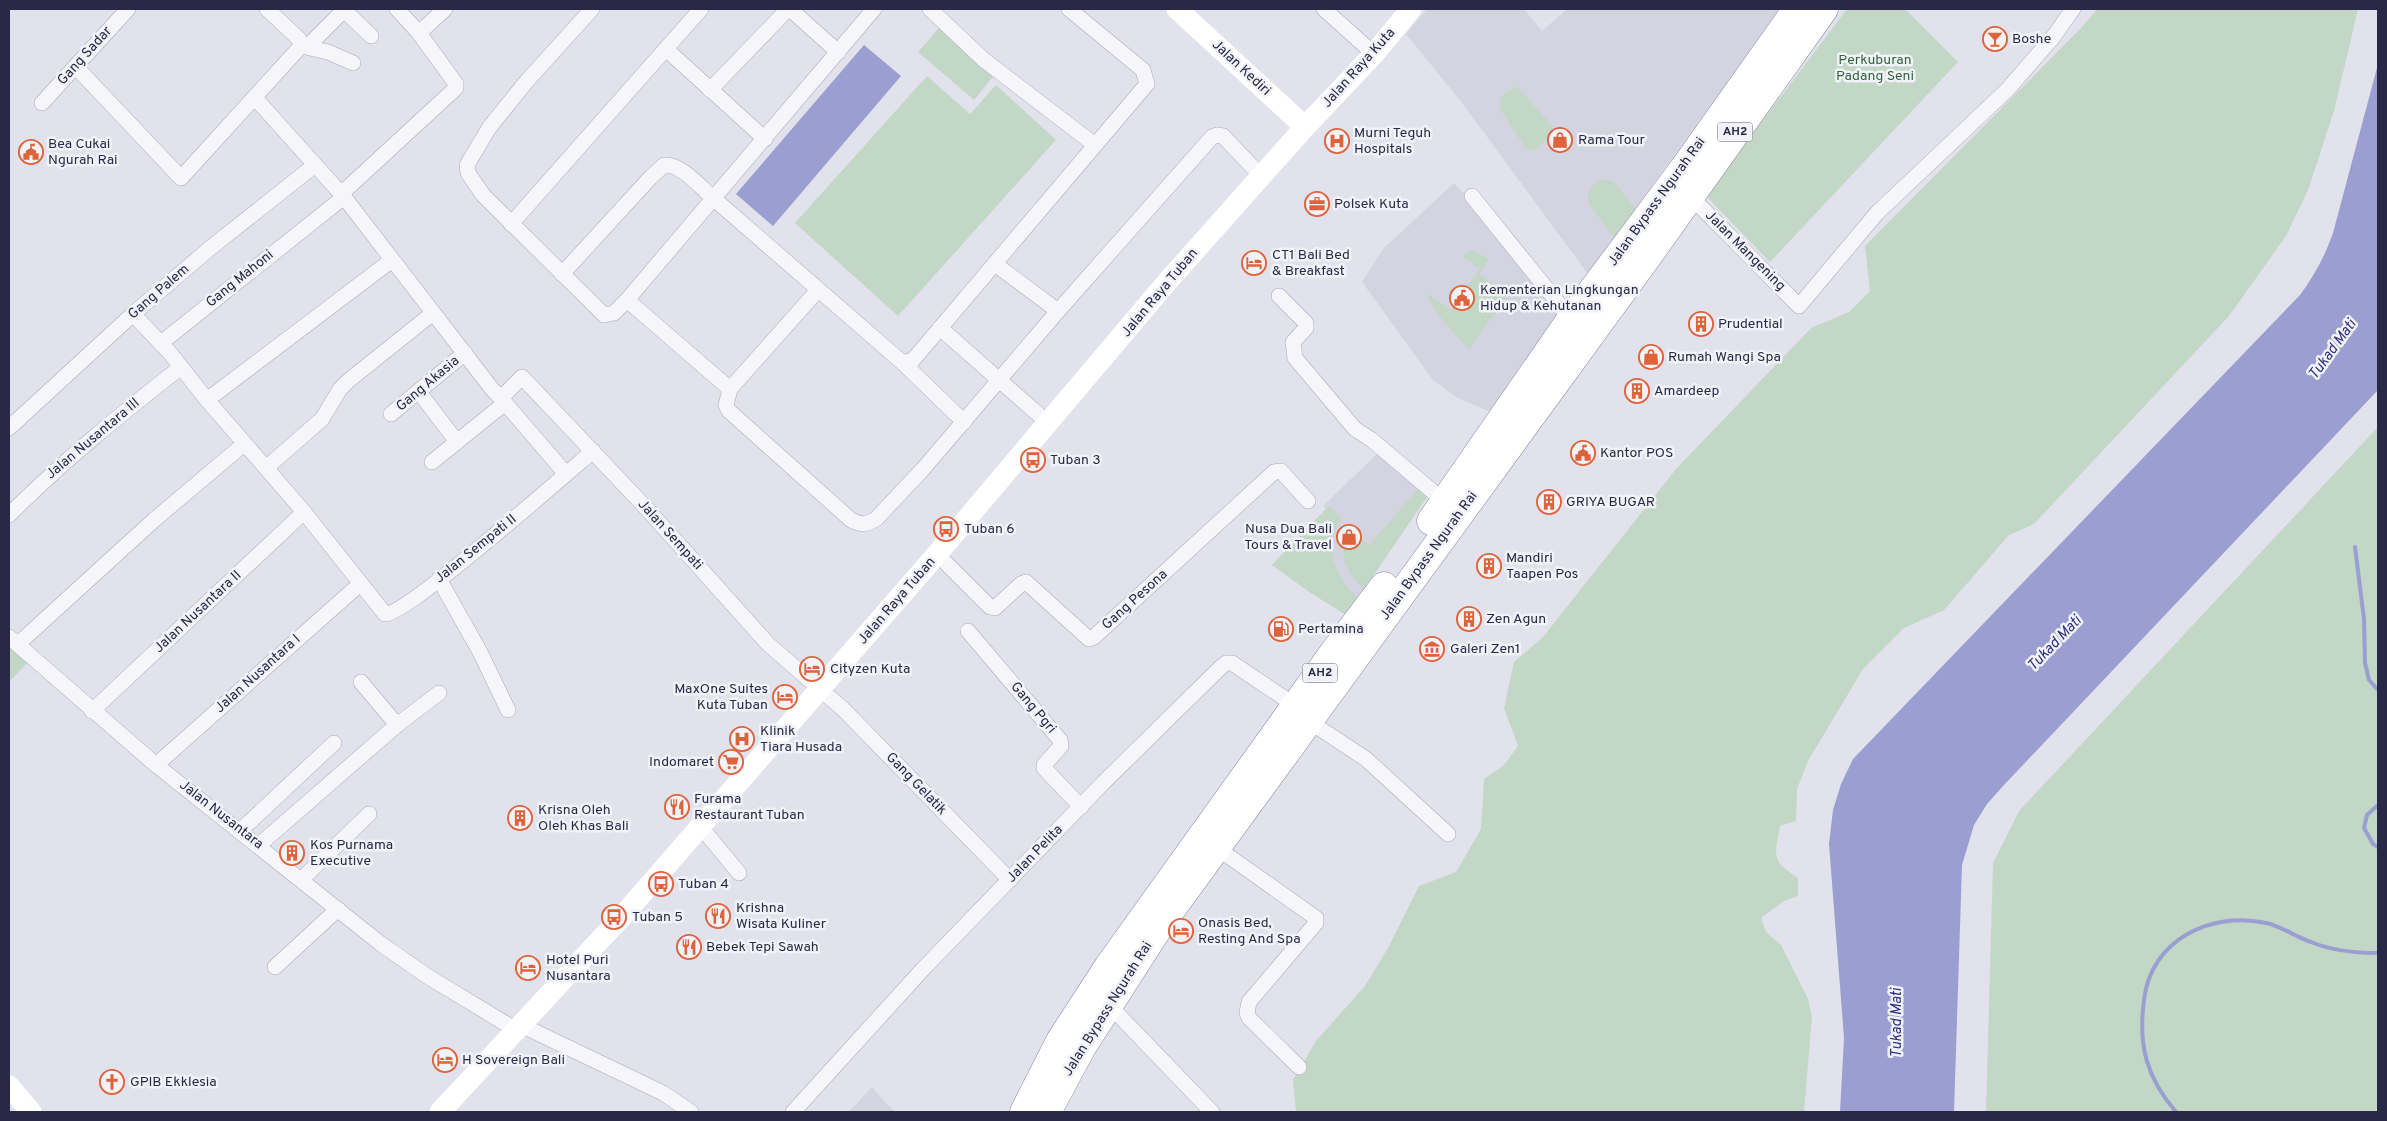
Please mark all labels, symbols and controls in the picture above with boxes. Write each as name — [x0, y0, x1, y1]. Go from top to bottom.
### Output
street label: Gang Sadar — [54, 23, 116, 89]
street label: Jalan Raya Kuta — [1319, 25, 1399, 111]
bar icon: Boshe — [1982, 26, 2008, 52]
place label: Boshe — [2012, 31, 2051, 48]
street label: Jalan Kediri — [1208, 36, 1274, 100]
park label: Perkuburan Padang Seni — [1836, 52, 1914, 85]
road number: AH2 — [1718, 122, 1752, 142]
place label: Murni Teguh Hospitals — [1354, 125, 1431, 158]
shop icon: Rama Tour — [1547, 127, 1573, 153]
hospital icon: Murni Teguh Hospitals — [1324, 128, 1350, 154]
place label: Rama Tour — [1578, 132, 1645, 149]
street label: Jalan Bypass Ngurah Rai — [1605, 134, 1709, 270]
place label: Bea Cukai Ngurah Rai — [48, 136, 118, 169]
public building icon: Bea Cukai Ngurah Rai — [18, 139, 44, 165]
office icon: Polsek Kuta — [1304, 191, 1330, 217]
place label: Polsek Kuta — [1334, 196, 1409, 213]
street label: Jalan Mangening — [1701, 207, 1789, 295]
street label: Jalan Raya Tuban — [1118, 245, 1202, 341]
street label: Gang Mahoni — [203, 247, 277, 311]
place label: CT1 Bali Bed & Breakfast — [1272, 247, 1350, 280]
hotel icon: CT1 Bali Bed & Breakfast — [1241, 250, 1267, 276]
street label: Gang Palem — [125, 261, 193, 323]
place label: Kementerian Lingkungan Hidup & Kehutanan — [1480, 282, 1639, 315]
public building icon: Kementerian Lingkungan Hidup & Kehutanan — [1449, 285, 1475, 311]
building icon: Prudential — [1688, 311, 1714, 337]
water label: Tukad Mati — [2305, 315, 2362, 384]
place label: Prudential — [1718, 316, 1783, 333]
shop icon: Rumah Wangi Spa — [1638, 344, 1664, 370]
place label: Rumah Wangi Spa — [1668, 349, 1781, 366]
street label: Gang Akasia — [393, 353, 463, 415]
building icon: Amardeep — [1624, 378, 1650, 404]
place label: Amardeep — [1654, 383, 1719, 400]
street label: Jalan Nusantara III — [43, 395, 143, 483]
public building icon: Kantor POS — [1570, 440, 1596, 466]
place label: Kantor POS — [1600, 445, 1673, 462]
bus stop icon: Tuban 3 — [1020, 447, 1046, 473]
place label: Tuban 3 — [1050, 452, 1101, 469]
street label: Jalan Bypass Ngurah Rai — [1377, 488, 1481, 624]
building icon: GRIYA BUGAR — [1536, 489, 1562, 515]
place label: GRIYA BUGAR — [1566, 494, 1655, 511]
street label: Jalan Sempati — [634, 496, 706, 574]
street label: Jalan Sempati II — [432, 511, 520, 587]
bus stop icon: Tuban 6 — [933, 516, 959, 542]
place label: Tuban 6 — [964, 521, 1015, 538]
place label: Nusa Dua Bali Tours & Travel — [1244, 521, 1332, 554]
shop icon: Nusa Dua Bali Tours & Travel — [1336, 524, 1362, 550]
place label: Mandiri Taapen Pos — [1506, 550, 1578, 583]
building icon: Mandiri Taapen Pos — [1476, 553, 1502, 579]
street label: Jalan Raya Tuban — [854, 554, 940, 648]
street label: Gang Pesona — [1099, 566, 1171, 634]
street label: Jalan Nusantara II — [151, 567, 245, 657]
building icon: Zen Agun — [1456, 606, 1482, 632]
place label: Zen Agun — [1486, 611, 1546, 628]
water label: Tukad Mati — [2024, 611, 2087, 676]
fuel station icon: Pertamina — [1268, 616, 1294, 642]
place label: Pertamina — [1298, 621, 1364, 638]
street label: Jalan Nusantara I — [212, 631, 304, 717]
museum icon: Galeri Zen1 — [1419, 636, 1445, 662]
place label: Galeri Zen1 — [1450, 641, 1520, 658]
hotel icon: Cityzen Kuta — [799, 656, 825, 682]
place label: Cityzen Kuta — [830, 661, 910, 678]
road number: AH2 — [1302, 664, 1338, 682]
street label: Gang Pgri — [1006, 679, 1060, 737]
place label: MaxOne Suites Kuta Tuban — [674, 681, 768, 714]
hotel icon: MaxOne Suites Kuta Tuban — [772, 684, 798, 710]
place label: Klinik Tiara Husada — [760, 723, 842, 756]
hospital icon: Klinik Tiara Husada — [729, 726, 755, 752]
supermarket icon: Indomaret — [718, 749, 744, 775]
street label: Gang Gelatik — [882, 749, 950, 819]
place label: Indomaret — [649, 754, 714, 771]
street label: Jalan Nusantara — [176, 777, 266, 853]
place label: Furama Restaurant Tuban — [694, 791, 805, 824]
restaurant icon: Furama Restaurant Tuban — [664, 794, 690, 820]
place label: Krisna Oleh Oleh Khas Bali — [538, 802, 629, 835]
building icon: Krisna Oleh Oleh Khas Bali — [507, 805, 533, 831]
street label: Jalan Pelita — [1003, 822, 1067, 886]
place label: Kos Purnama Executive — [310, 837, 393, 870]
building icon: Kos Purnama Executive — [279, 840, 305, 866]
bus stop icon: Tuban 4 — [648, 871, 674, 897]
place label: Tuban 4 — [678, 876, 729, 893]
place label: Krishna Wisata Kuliner — [736, 900, 827, 933]
restaurant icon: Krishna Wisata Kuliner — [705, 903, 731, 929]
bus stop icon: Tuban 5 — [601, 904, 627, 930]
place label: Tuban 5 — [632, 909, 683, 926]
place label: Onasis Bed, Resting And Spa — [1198, 915, 1301, 948]
hotel icon: Onasis Bed, Resting And Spa — [1168, 918, 1194, 944]
restaurant icon: Bebek Tepi Sawah — [676, 934, 702, 960]
place label: Bebek Tepi Sawah — [706, 939, 819, 956]
street label: Jalan Bypass Ngurah Rai — [1060, 939, 1156, 1079]
place label: Hotel Puri Nusantara — [546, 952, 611, 985]
hotel icon: Hotel Puri Nusantara — [515, 955, 541, 981]
water label: Tukad Mati — [1888, 987, 1907, 1058]
hotel icon: H Sovereign Bali — [432, 1047, 458, 1073]
place label: H Sovereign Bali — [462, 1052, 565, 1069]
church icon: GPIB Ekklesia — [99, 1069, 125, 1095]
place label: GPIB Ekklesia — [130, 1074, 217, 1091]

